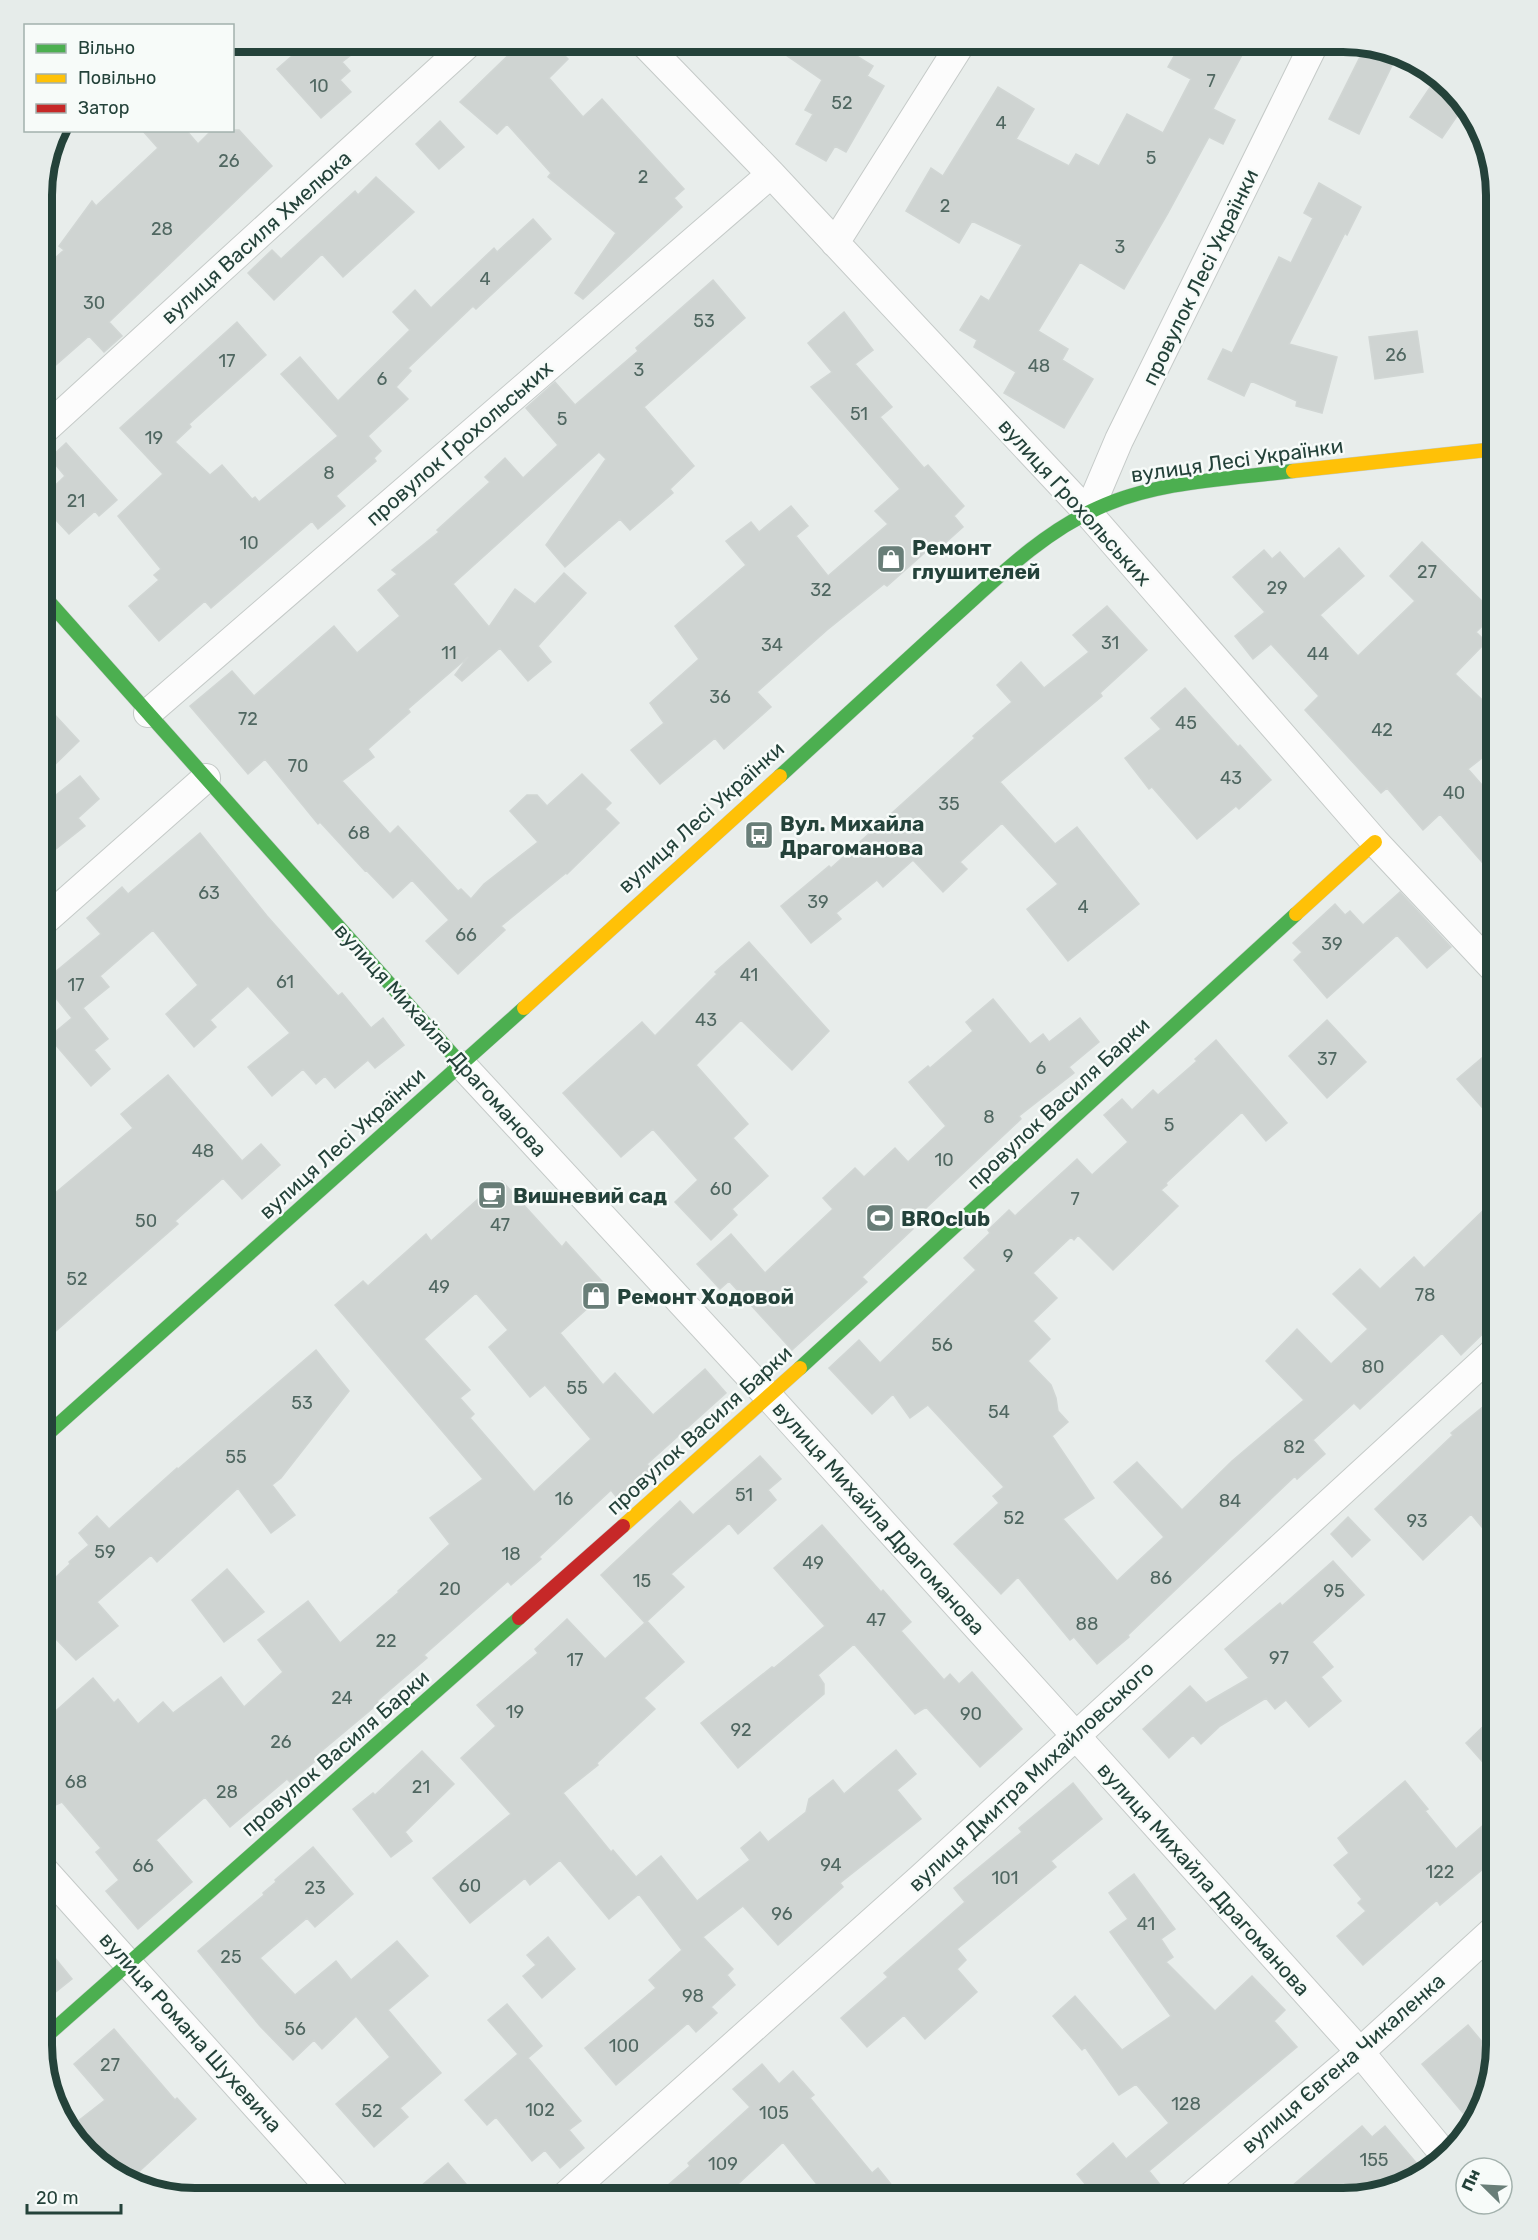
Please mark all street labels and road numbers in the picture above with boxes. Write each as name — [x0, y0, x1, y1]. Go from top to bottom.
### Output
street label: вулиця Василя Хмелюка — [156, 145, 356, 329]
street label: провулок Лесі Українки — [1137, 165, 1263, 389]
street label: провулок Ґрохольських — [361, 355, 557, 531]
street label: вулиця Ґрохольських — [993, 413, 1157, 591]
street label: вулиця Лесі Українки — [1129, 433, 1345, 487]
street label: вулиця Лесі Українки — [613, 736, 789, 898]
street label: вулиця Михайла Драгоманова — [330, 918, 552, 1162]
street label: провулок Василя Барки — [961, 1012, 1155, 1194]
street label: вулиця Лесі Українки — [254, 1062, 430, 1224]
street label: провулок Василя Барки — [601, 1340, 797, 1520]
street label: вулиця Михайла Драгоманова — [768, 1396, 990, 1640]
street label: вулиця Дмитра Михайловського — [903, 1656, 1159, 1896]
street label: провулок Василя Барки — [236, 1665, 434, 1841]
street label: вулиця Михайла Драгоманова — [1093, 1757, 1315, 2001]
street label: вулиця Романа Шухевича — [95, 1927, 287, 2137]
street label: вулиця Євгена Чикаленка — [1236, 1968, 1450, 2158]

